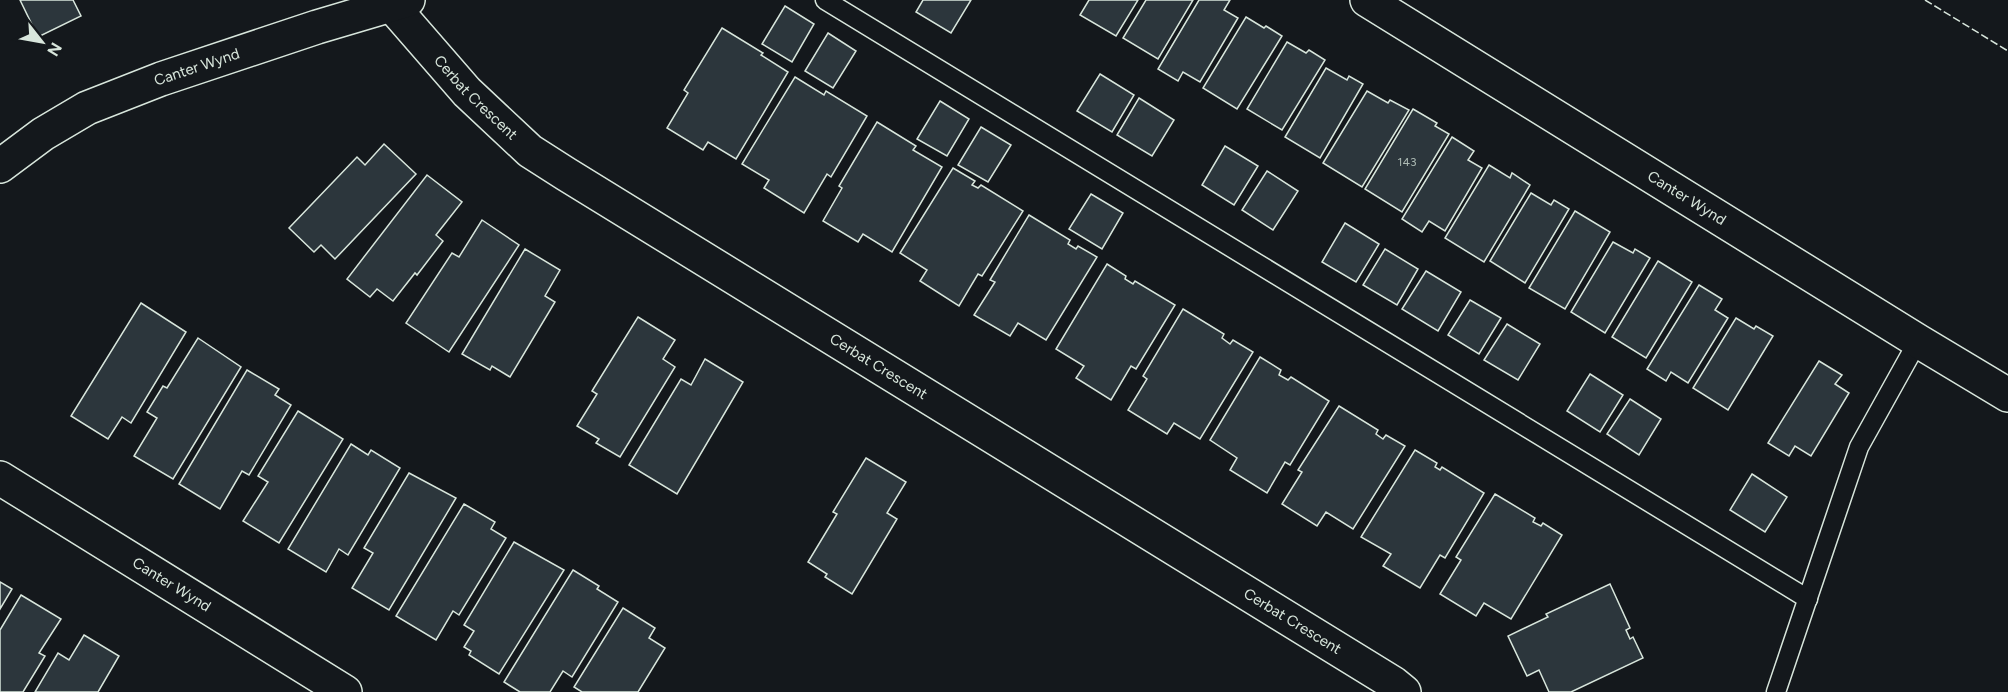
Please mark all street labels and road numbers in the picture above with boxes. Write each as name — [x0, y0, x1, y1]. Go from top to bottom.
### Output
street label: Canter Wynd — [152, 44, 242, 90]
street label: Cerbat Crescent — [430, 52, 521, 144]
street label: Canter Wynd — [1644, 167, 1729, 229]
street label: Cerbat Crescent — [826, 330, 931, 403]
street label: Canter Wynd — [129, 553, 214, 616]
street label: Cerbat Crescent — [1240, 584, 1345, 658]

